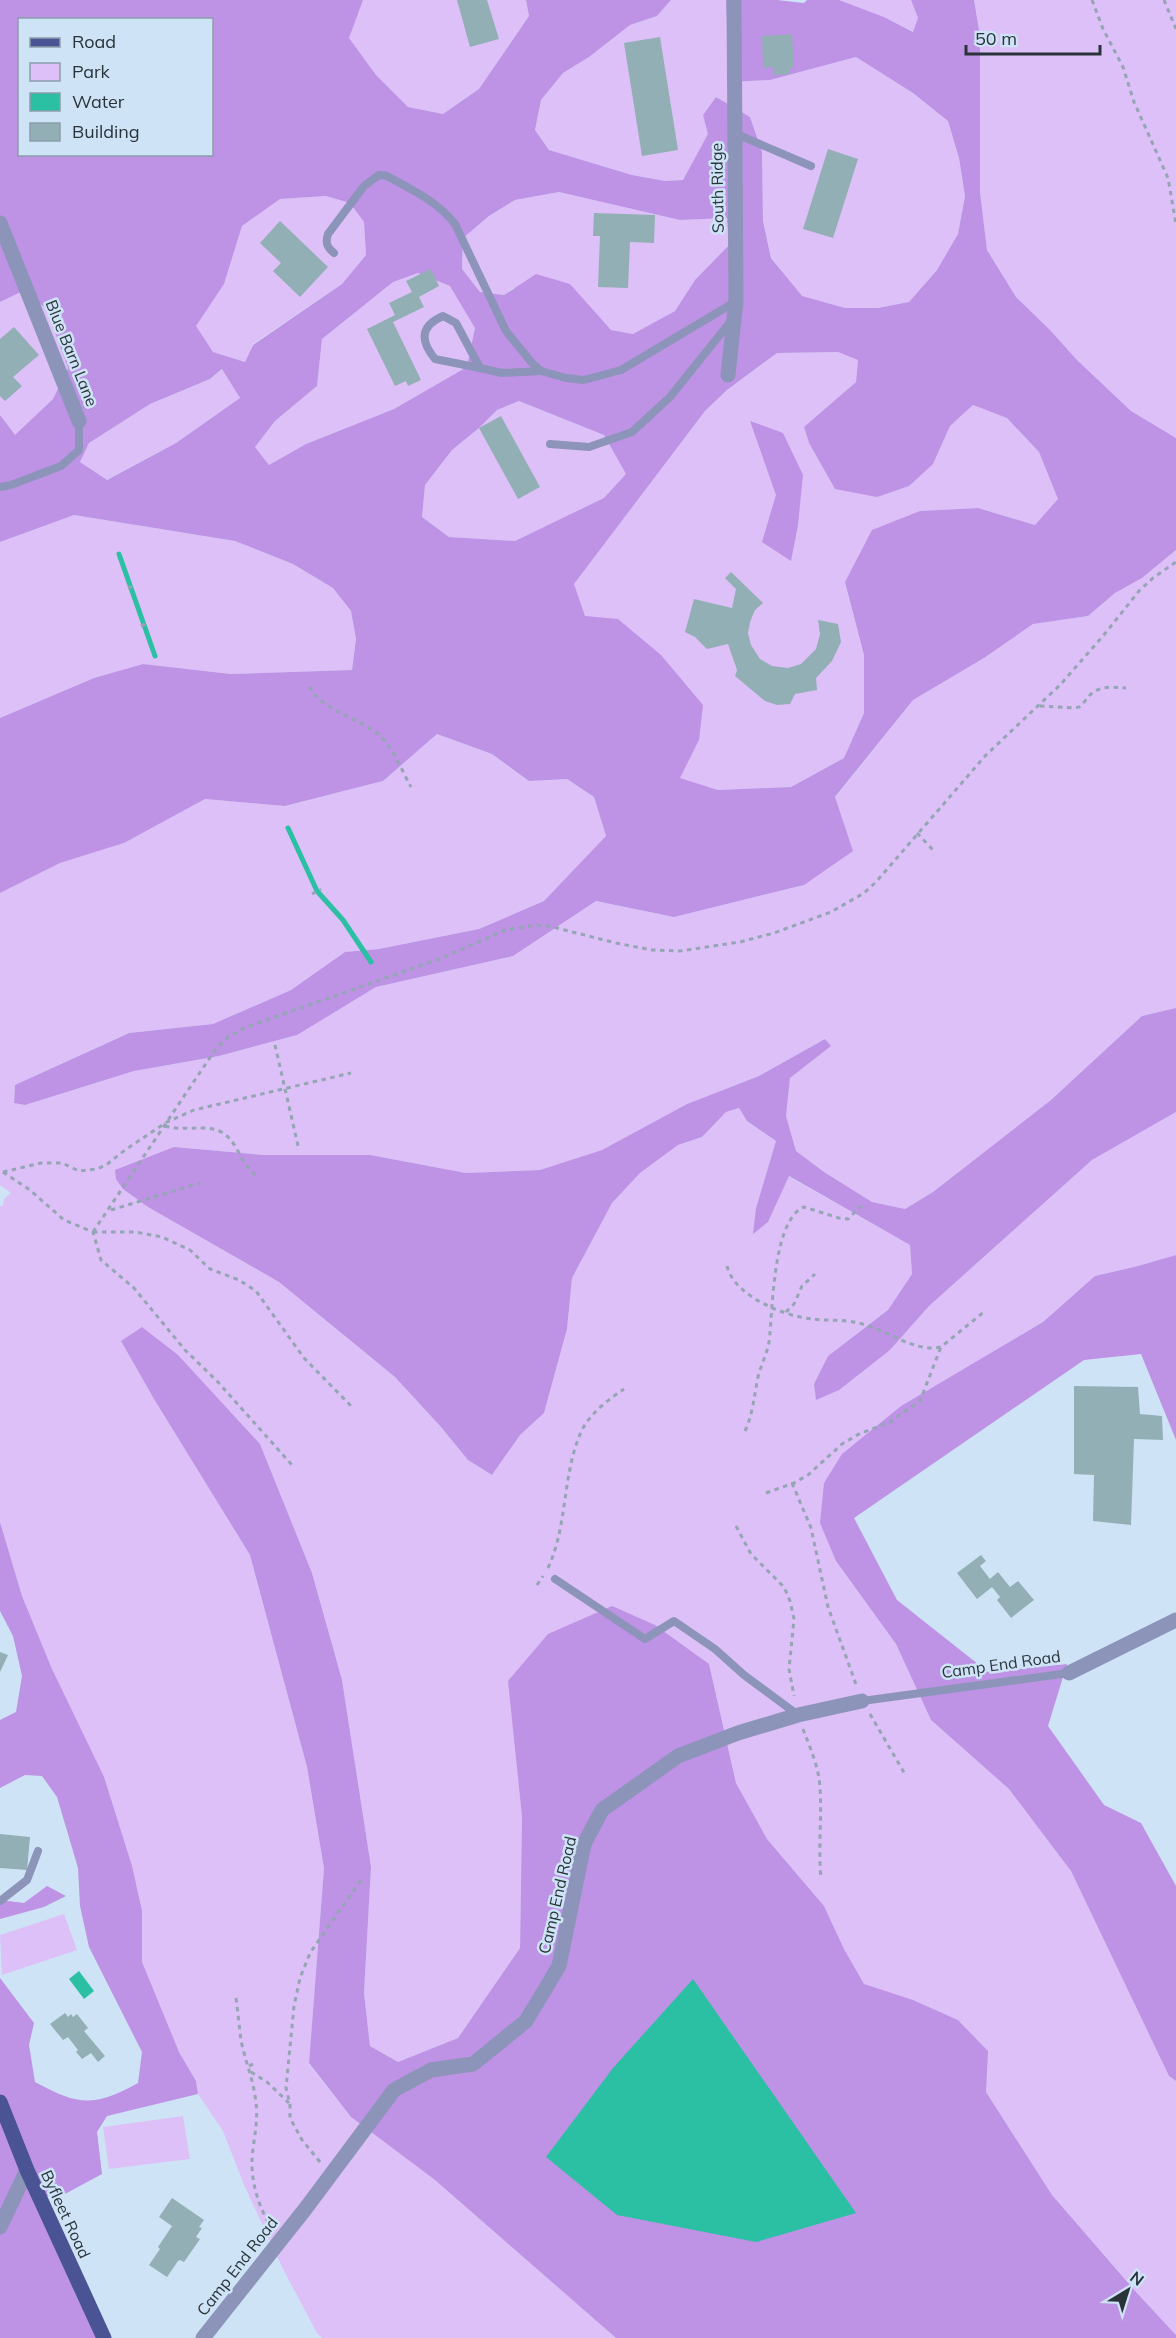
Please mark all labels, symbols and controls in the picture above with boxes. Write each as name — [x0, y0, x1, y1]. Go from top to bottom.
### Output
legend — [18, 18, 213, 156]
scale bar — [966, 18, 1100, 56]
text: 50 m — [975, 27, 1017, 50]
text: Road — [72, 30, 116, 53]
text: Park — [72, 60, 111, 83]
text: Water — [72, 90, 125, 113]
text: Building — [72, 120, 140, 143]
street label: South Ridge — [706, 143, 728, 233]
street label: Blue Barn Lane — [42, 297, 102, 409]
street label: Camp End Road — [940, 1646, 1062, 1682]
street label: Camp End Road — [534, 1834, 580, 1956]
street label: Byfleet Road — [37, 2167, 95, 2261]
street label: Camp End Road — [192, 2213, 282, 2319]
north arrow — [1098, 2260, 1158, 2320]
text: N — [1126, 2267, 1148, 2290]

